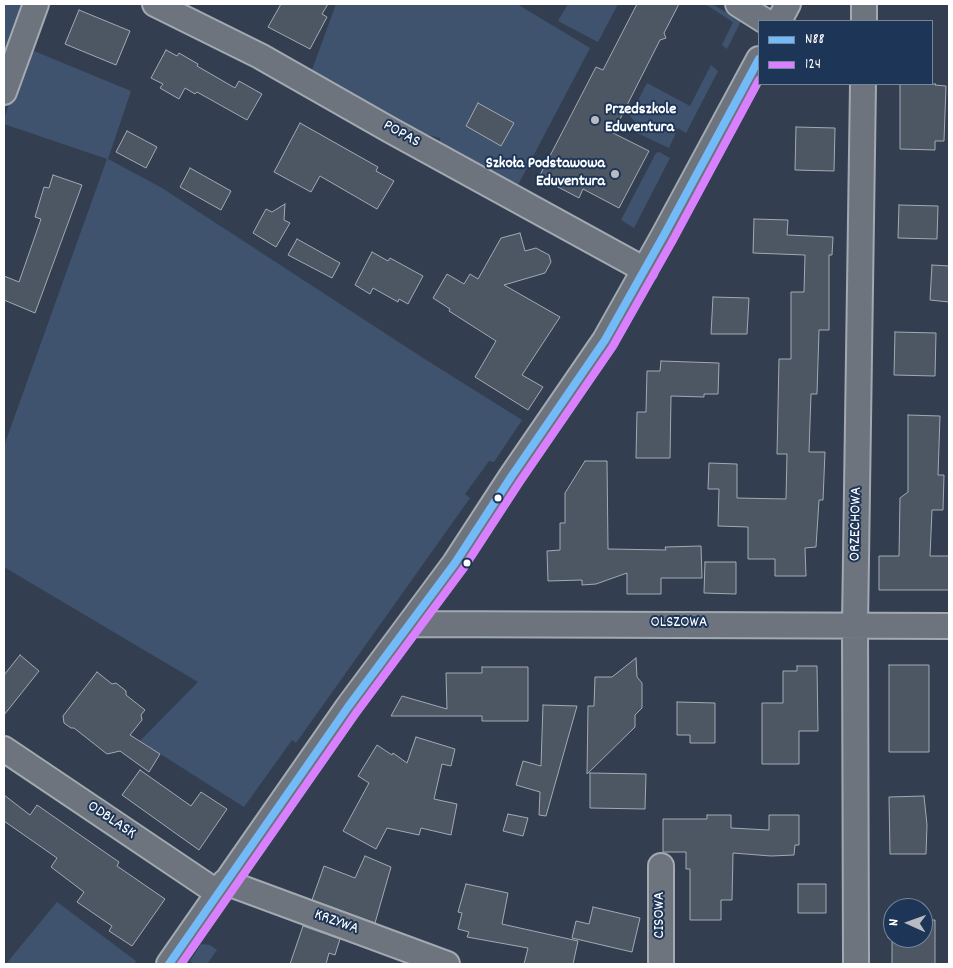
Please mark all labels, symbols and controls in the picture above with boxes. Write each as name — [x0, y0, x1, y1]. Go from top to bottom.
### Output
legend — [758, 20, 933, 85]
text: N88 — [805, 29, 824, 51]
text: 124 — [805, 54, 821, 76]
place label: Przedszkole Eduventura — [605, 101, 676, 139]
marker: Przedszkole Eduventura — [589, 114, 601, 126]
street label: POPAS — [379, 117, 423, 153]
place label: Szkoła Podstawowa Eduventura — [486, 155, 605, 193]
marker: Szkoła Podstawowa Eduventura — [609, 168, 621, 180]
street label: ORZECHOWA — [847, 487, 867, 561]
unlabelled marker — [493, 493, 503, 503]
unlabelled marker — [462, 558, 472, 568]
street label: OLSZOWA — [651, 614, 707, 634]
street label: ODBLASK — [83, 798, 139, 844]
street label: CISOWA — [651, 891, 671, 939]
north arrow — [883, 898, 933, 948]
street label: KRZYWA — [311, 906, 361, 940]
text: N — [884, 919, 904, 926]

